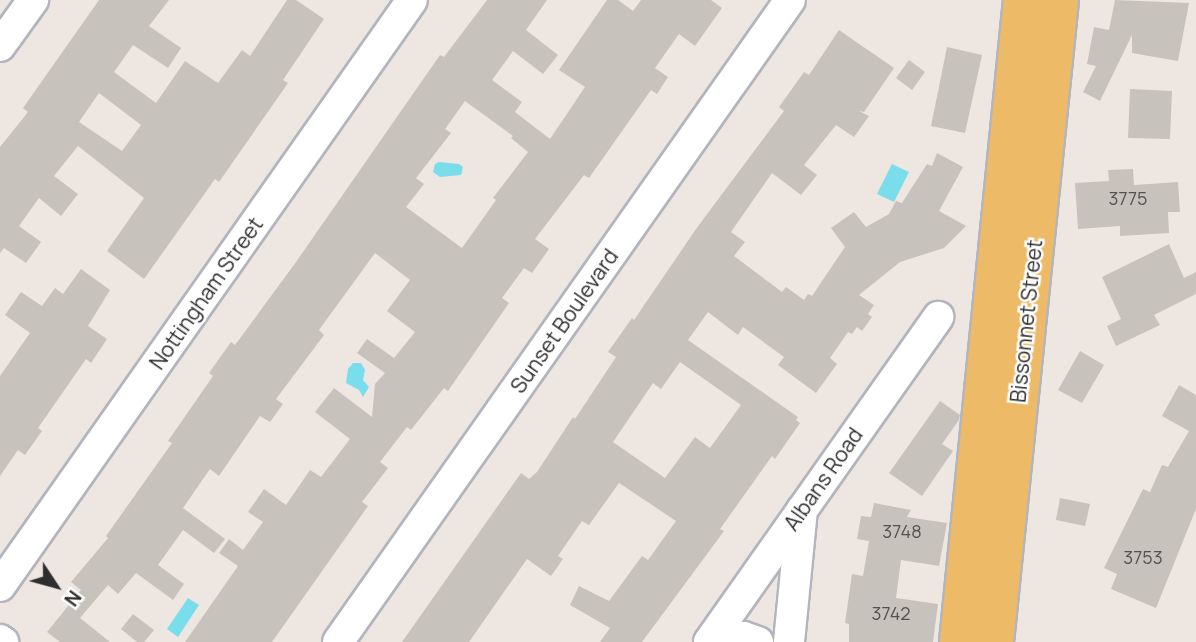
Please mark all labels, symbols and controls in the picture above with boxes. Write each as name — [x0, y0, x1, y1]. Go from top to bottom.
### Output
house number: 3775 — [1109, 187, 1147, 209]
street label: Nottingham Street — [144, 212, 268, 374]
street label: Bissonnet Street — [1005, 238, 1047, 404]
street label: Sunset Boulevard — [505, 244, 623, 398]
street label: Albans Road — [778, 423, 868, 535]
house number: 3748 — [882, 520, 922, 542]
house number: 3753 — [1123, 546, 1163, 568]
north arrow — [21, 551, 91, 621]
text: N — [58, 585, 88, 612]
house number: 3742 — [871, 602, 911, 624]

